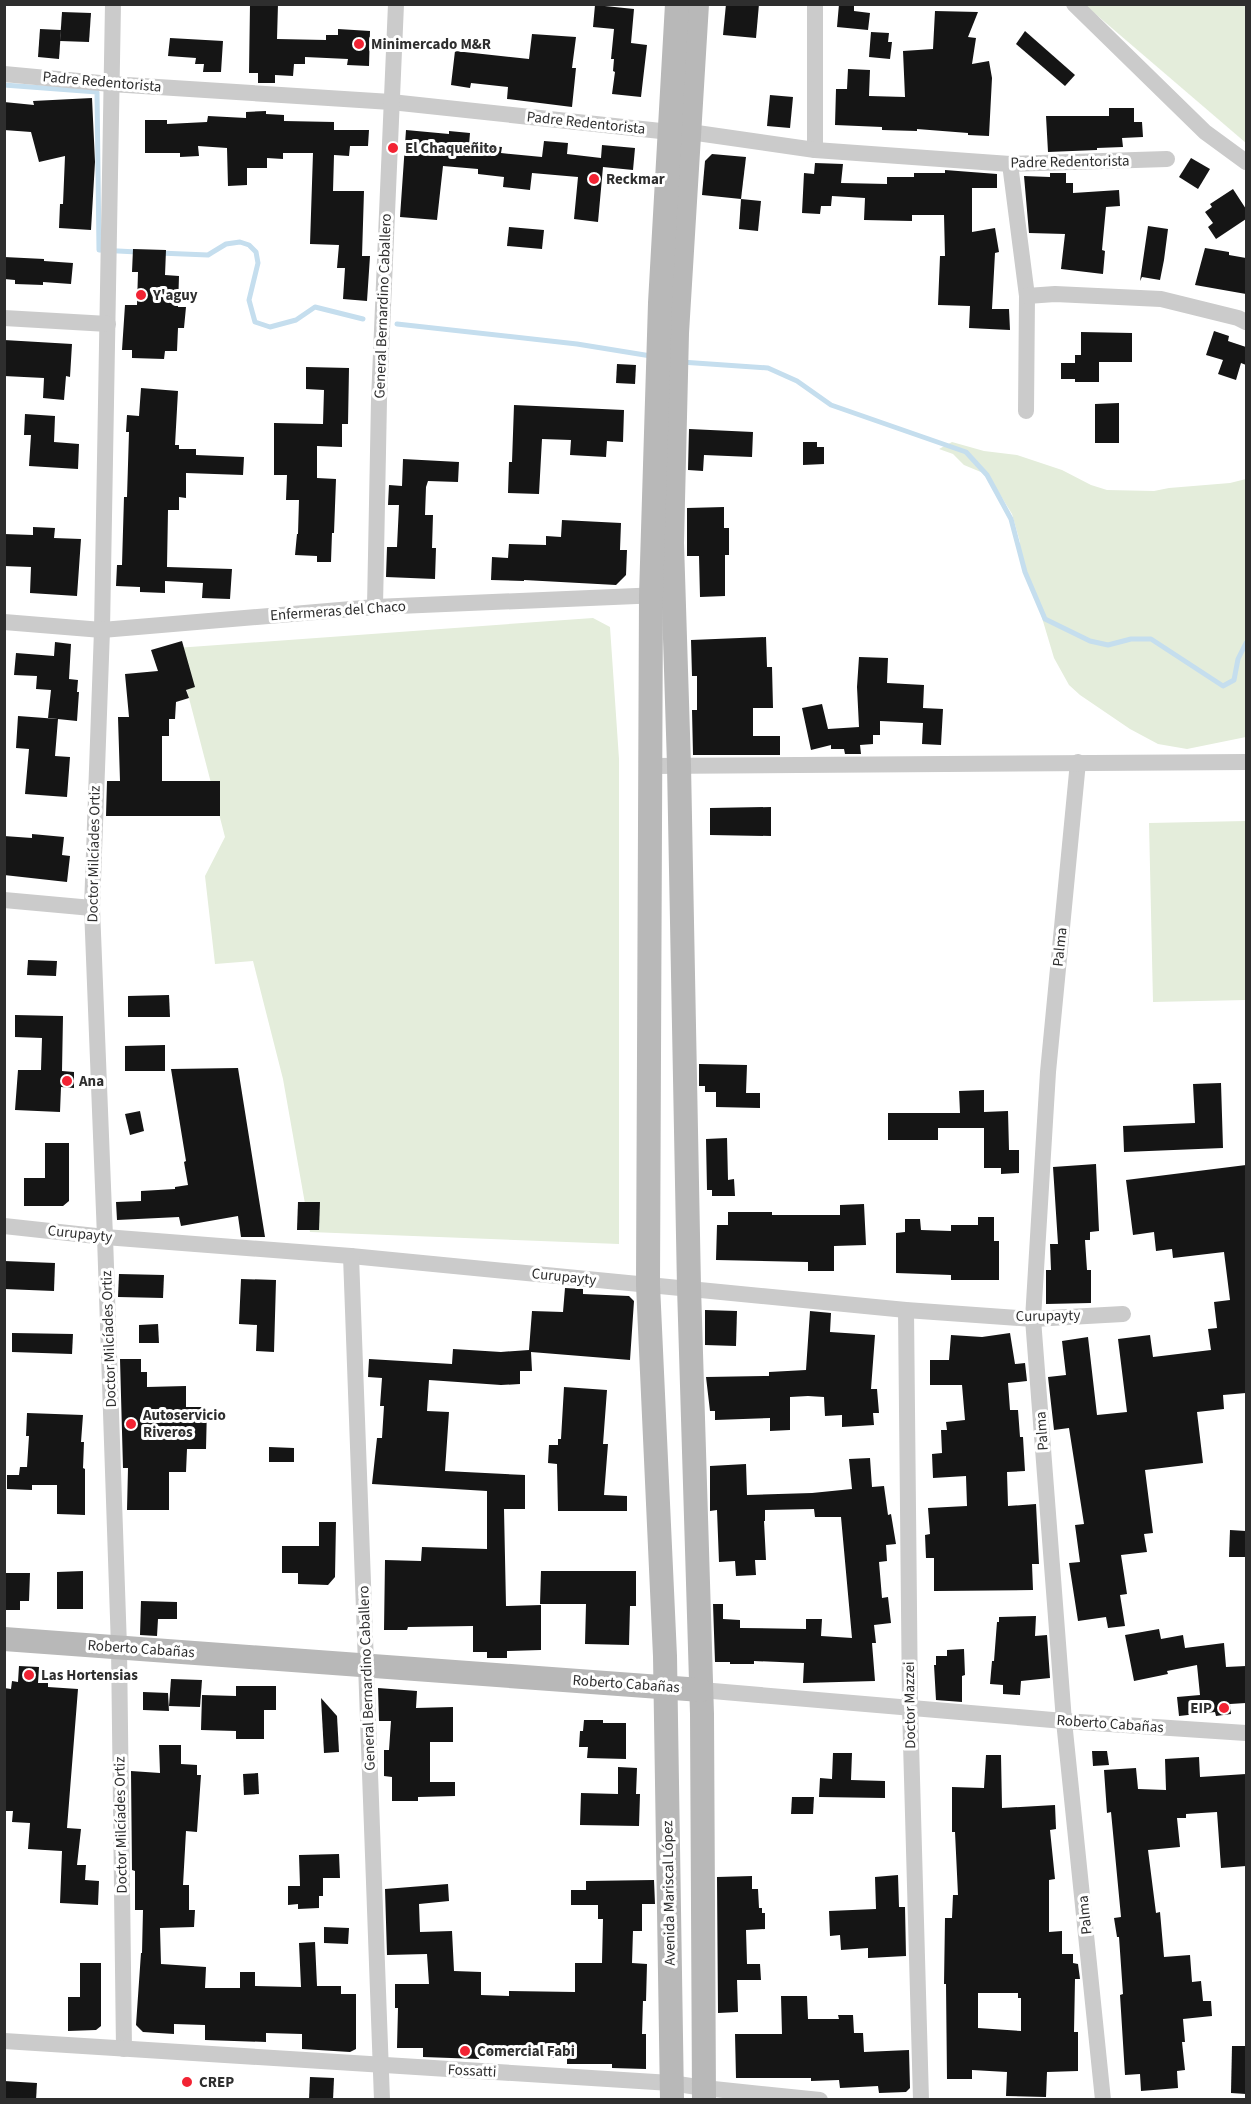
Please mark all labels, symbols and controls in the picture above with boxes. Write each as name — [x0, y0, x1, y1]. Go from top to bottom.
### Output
place label: Minimercado M&R — [371, 34, 491, 55]
marker: Minimercado M&R — [352, 37, 366, 51]
street label: Padre Redentorista — [42, 66, 162, 98]
street label: Padre Redentorista — [526, 106, 646, 140]
place label: El Chaqueñito — [405, 138, 497, 159]
marker: El Chaqueñito — [386, 141, 400, 155]
street label: Padre Redentorista — [1010, 150, 1130, 174]
place label: Reckmar — [606, 169, 665, 190]
marker: Reckmar — [587, 172, 601, 186]
street label: General Bernardino Caballero — [369, 213, 397, 399]
place label: Y'aguy — [152, 285, 198, 306]
marker: Y'aguy — [134, 288, 148, 302]
street label: Enfermeras del Chaco — [269, 596, 407, 626]
street label: Doctor Milcíades Ortiz — [82, 785, 106, 923]
street label: Palma — [1048, 926, 1072, 968]
place label: Ana — [78, 1071, 104, 1092]
marker: Ana — [60, 1074, 74, 1088]
street label: Curupayty — [47, 1220, 113, 1248]
street label: Curupayty — [531, 1263, 597, 1291]
street label: Doctor Milcíades Ortiz — [96, 1270, 122, 1408]
street label: Curupayty — [1015, 1305, 1081, 1327]
place label: Autoservicio Riveros — [142, 1405, 226, 1443]
street label: Palma — [1030, 1411, 1054, 1451]
marker: Autoservicio Riveros — [124, 1417, 138, 1431]
street label: General Bernardino Caballero — [353, 1585, 381, 1771]
street label: Roberto Cabañas — [87, 1635, 195, 1663]
street label: Doctor Mazzei — [899, 1661, 921, 1749]
place label: Las Hortensias — [41, 1665, 138, 1686]
marker: Las Hortensias — [22, 1668, 36, 1682]
street label: Roberto Cabañas — [572, 1670, 680, 1698]
place label: EIP — [1190, 1698, 1212, 1719]
marker: EIP — [1217, 1701, 1231, 1715]
street label: Roberto Cabañas — [1056, 1710, 1164, 1738]
street label: Doctor Milcíades Ortiz — [109, 1756, 133, 1894]
street label: Avenida Mariscal López — [657, 1820, 681, 1966]
street label: Palma — [1073, 1894, 1097, 1936]
place label: Comercial Fabi — [477, 2041, 575, 2062]
marker: Comercial Fabi — [458, 2044, 472, 2058]
street label: Fossatti — [447, 2059, 497, 2083]
place label: CREP — [199, 2072, 234, 2093]
marker: CREP — [180, 2075, 194, 2089]

